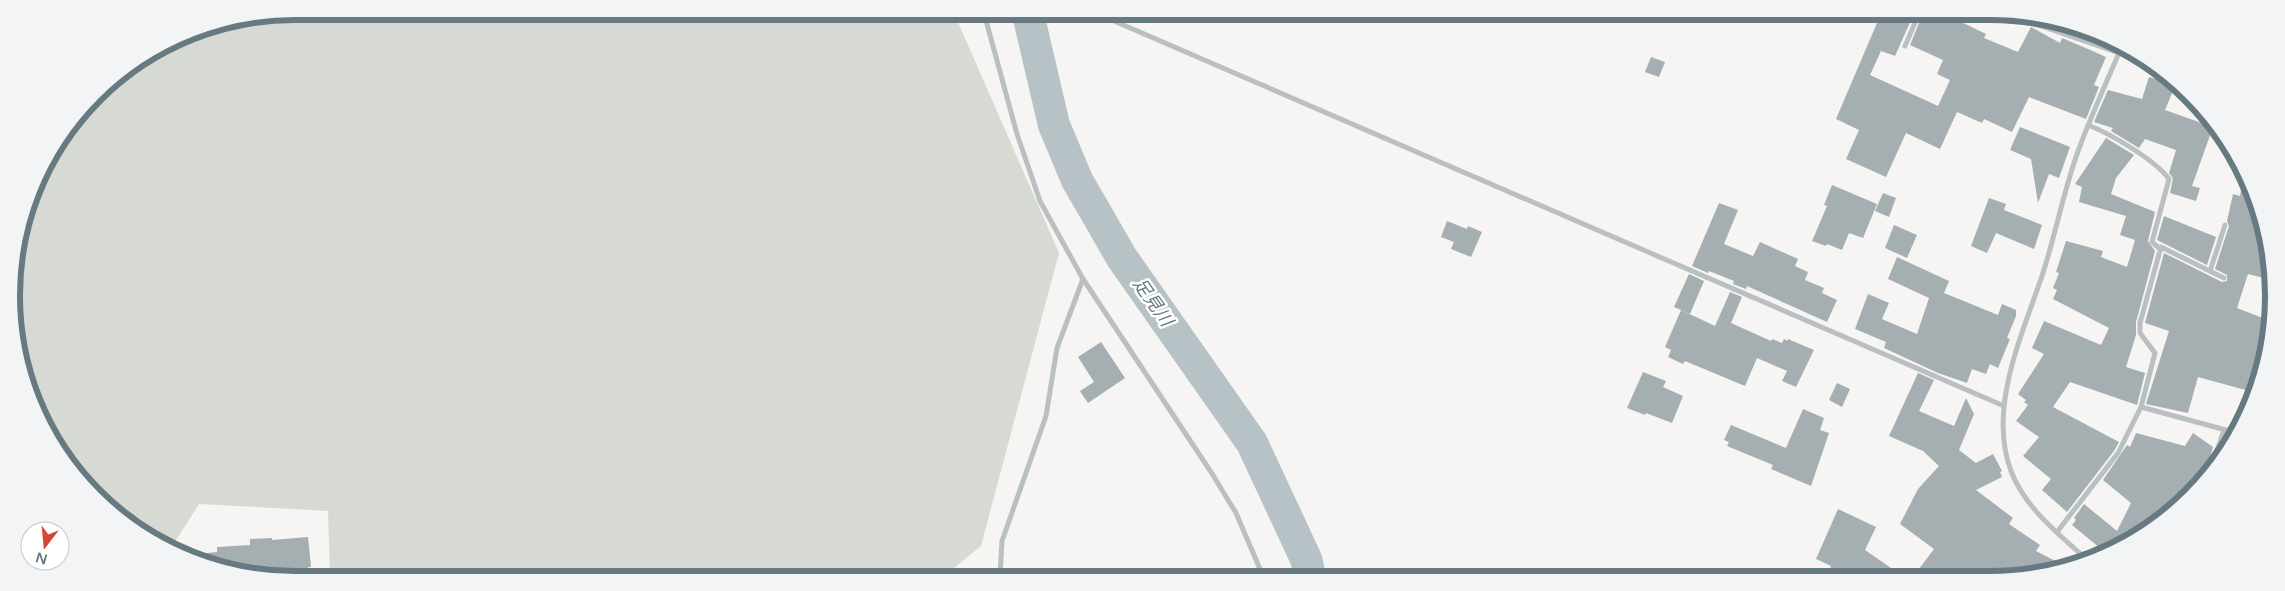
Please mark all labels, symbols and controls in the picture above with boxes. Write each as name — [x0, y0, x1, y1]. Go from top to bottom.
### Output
water label: 足見川 — [1129, 274, 1179, 332]
north arrow — [20, 521, 70, 571]
text: N — [34, 548, 49, 568]

